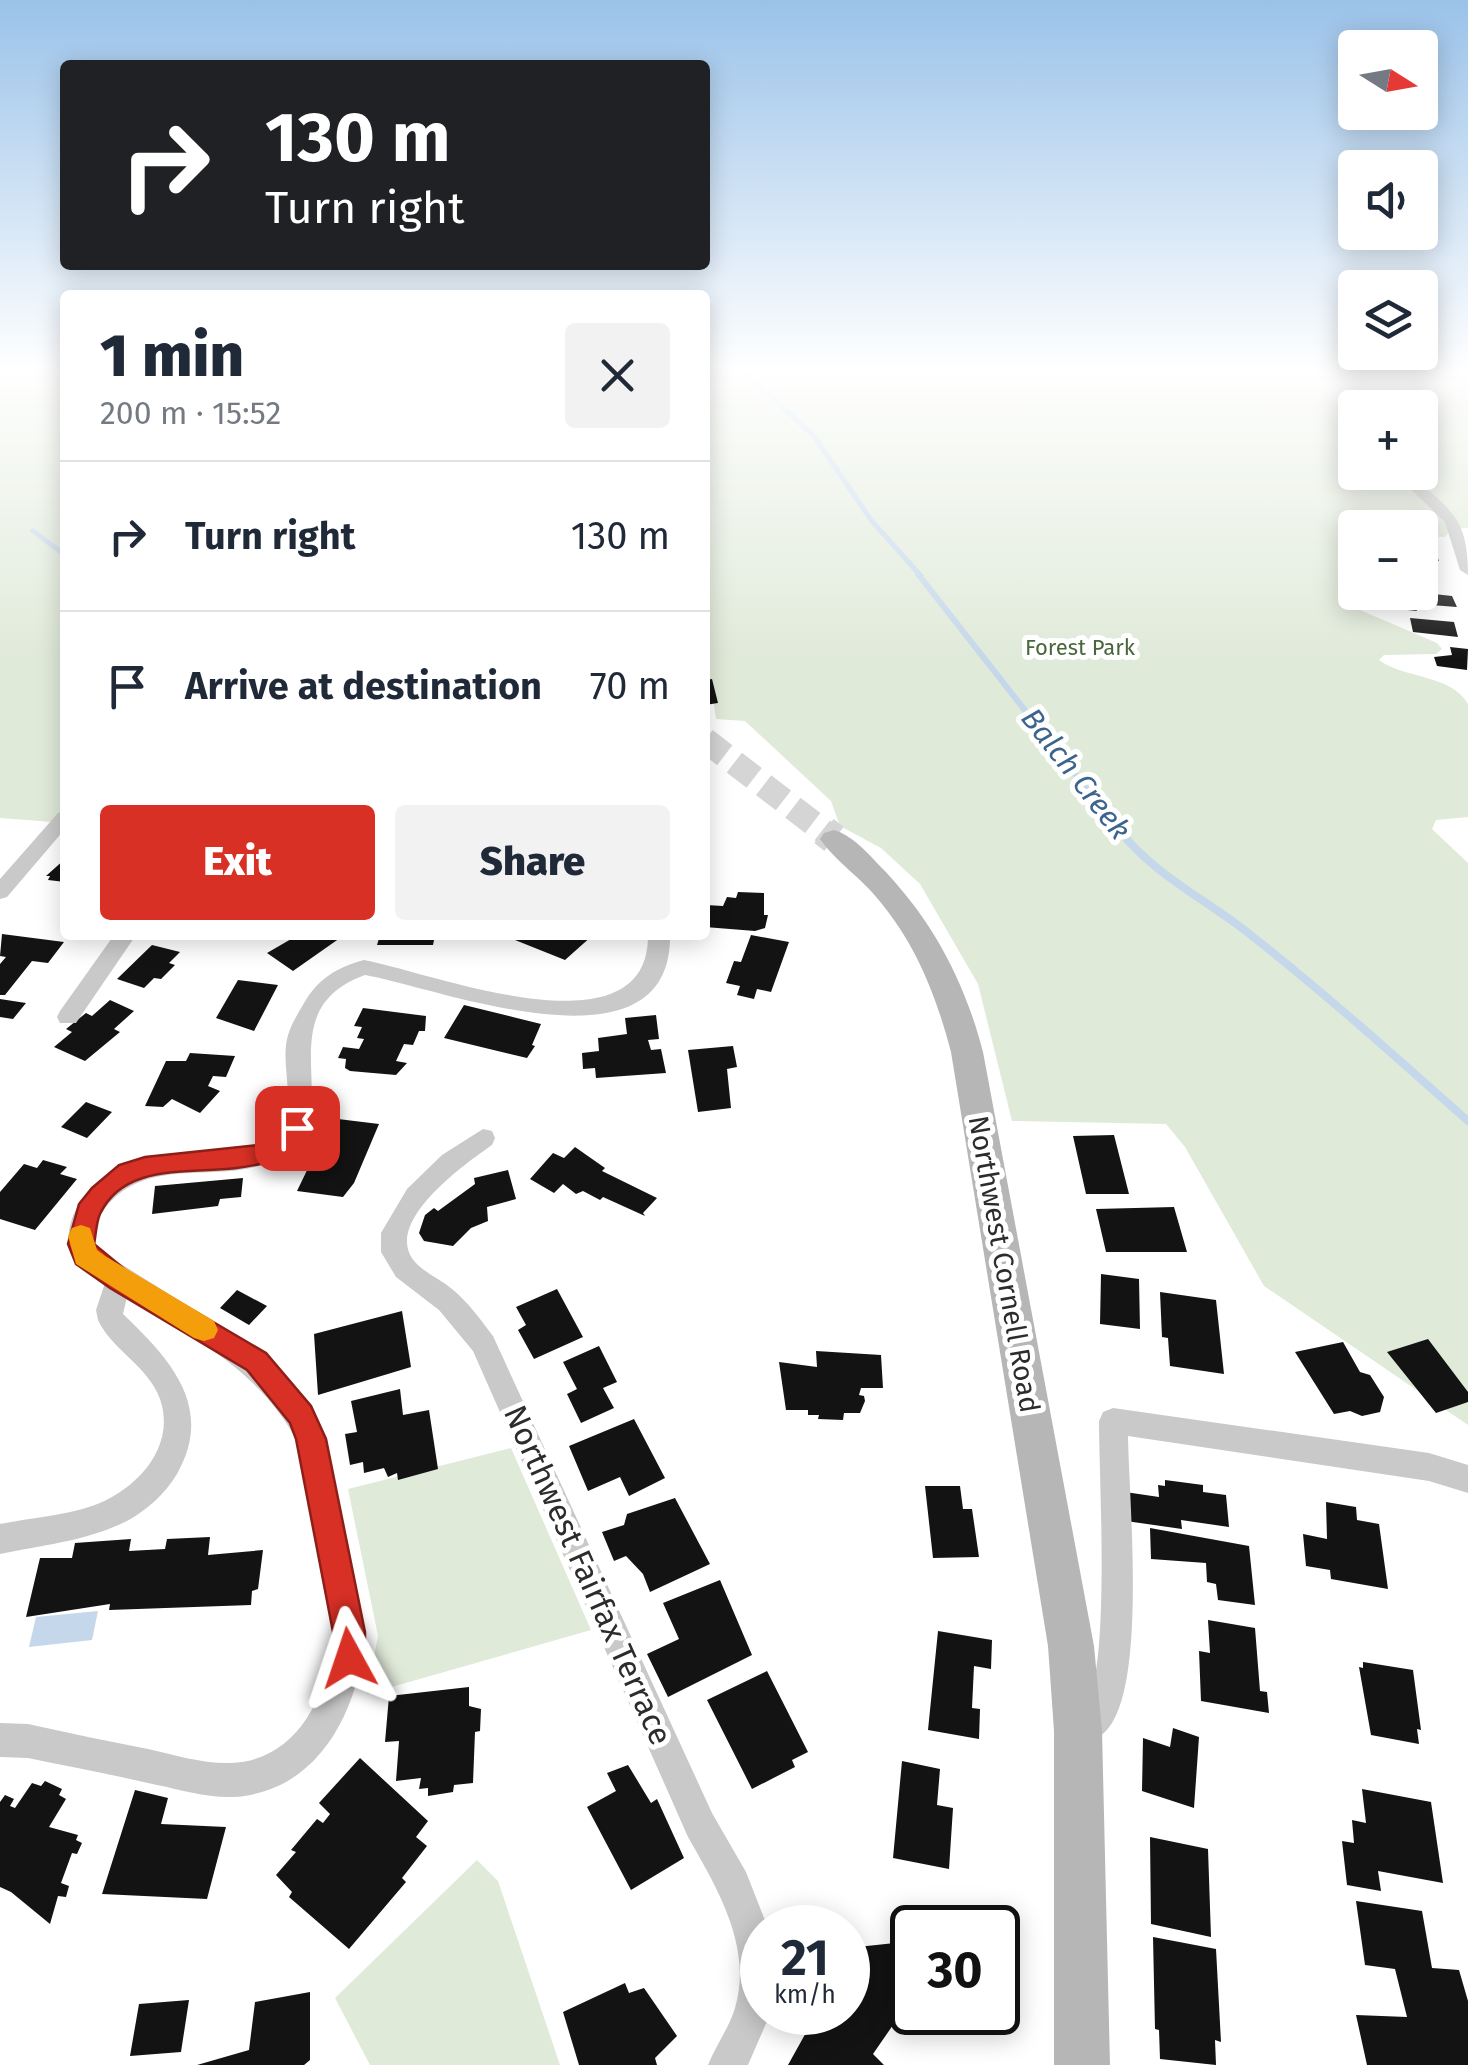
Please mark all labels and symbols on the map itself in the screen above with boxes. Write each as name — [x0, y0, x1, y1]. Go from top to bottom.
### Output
north arrow — [1338, 30, 1438, 130]
park label: Forest Park — [1025, 634, 1136, 661]
water label: Balch Creek — [1014, 701, 1138, 847]
pin — [255, 1086, 340, 1171]
street label: Northwest Cornell Road — [962, 1113, 1046, 1415]
street label: Northwest Fairfax Terrace — [496, 1399, 680, 1751]
position arrow — [297, 1606, 401, 1710]
speed limit sign: 30 — [890, 1905, 1020, 2035]

